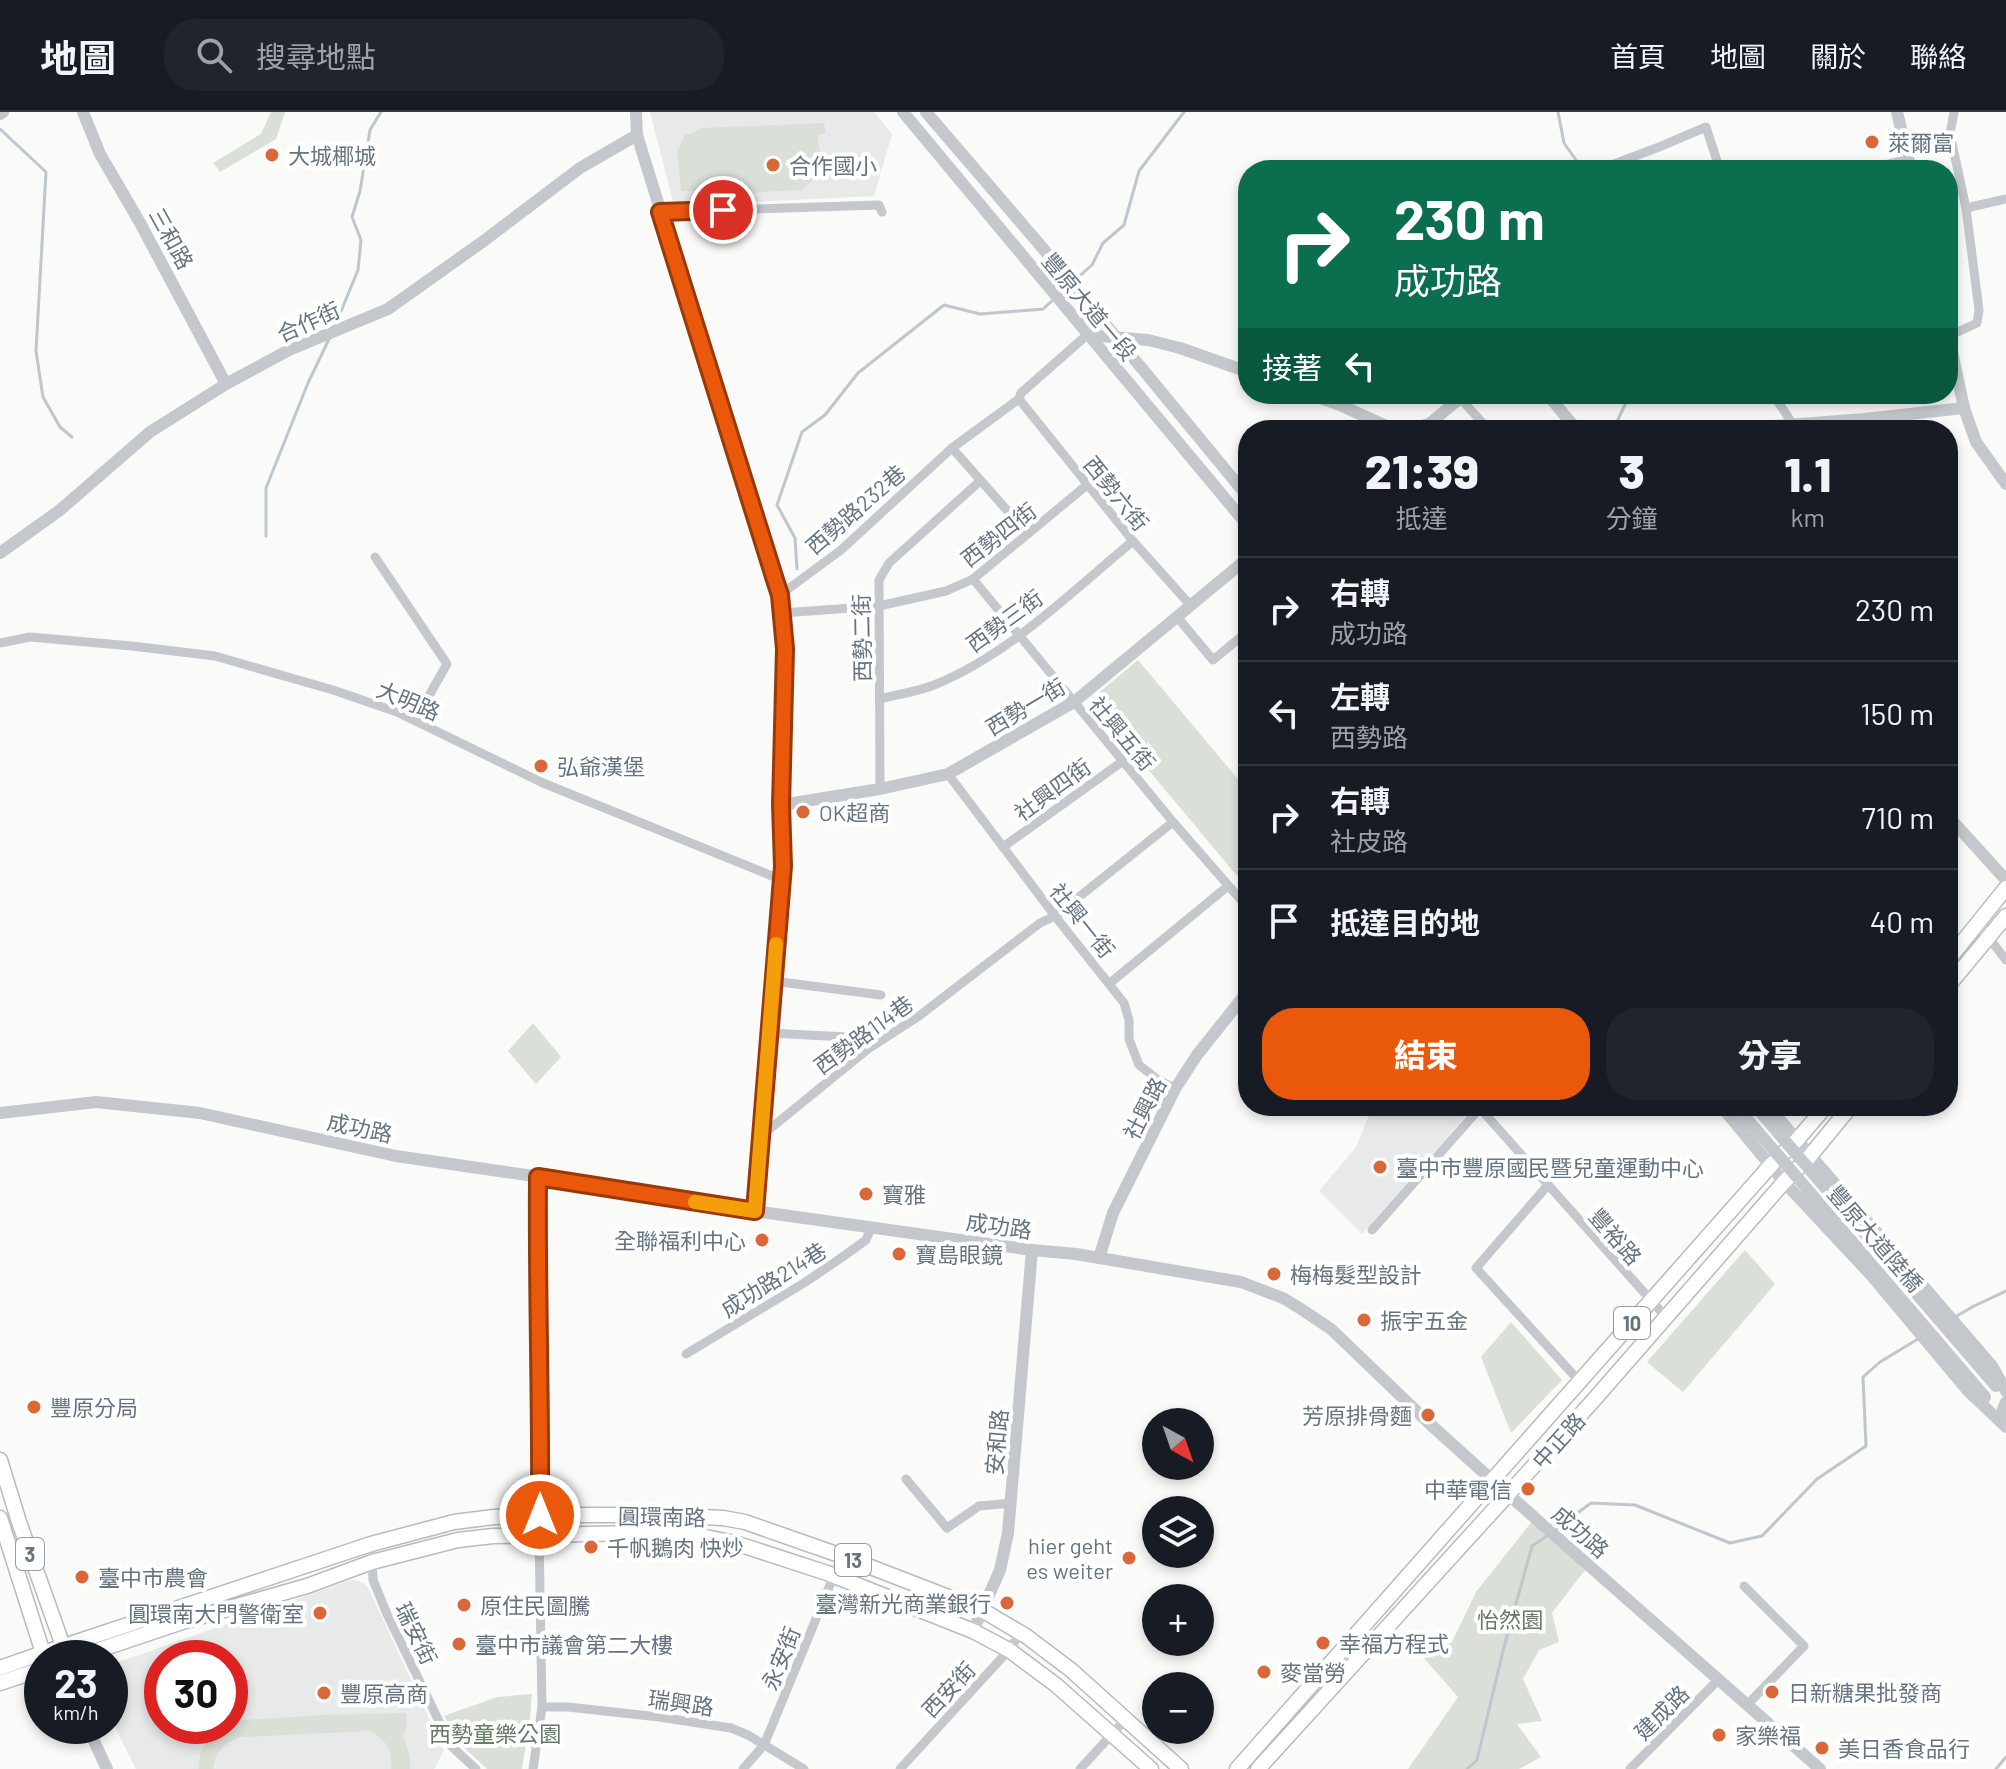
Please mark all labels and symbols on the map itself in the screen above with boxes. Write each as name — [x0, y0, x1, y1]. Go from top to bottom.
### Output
place label: 萊爾富 — [1888, 129, 1954, 155]
marker: 萊爾富 — [1863, 133, 1881, 151]
place label: 大城椰城 — [288, 142, 376, 168]
marker: 大城椰城 — [263, 146, 281, 164]
place label: 合作國小 — [789, 152, 877, 178]
marker: 合作國小 — [764, 156, 782, 174]
pin — [689, 176, 757, 244]
street label: 三和路 — [145, 203, 199, 273]
street label: 豐原大道一段 — [1038, 247, 1142, 365]
street label: 合作街 — [273, 296, 343, 346]
street label: 西勢六街 — [1079, 451, 1155, 535]
street label: 西勢路232巷 — [800, 459, 910, 559]
street label: 西勢四街 — [955, 497, 1041, 571]
street label: 西勢三街 — [961, 584, 1047, 656]
street label: 西勢二街 — [847, 594, 875, 682]
street label: 西勢一街 — [981, 672, 1069, 740]
street label: 大明路 — [374, 675, 444, 725]
street label: 社興五街 — [1085, 691, 1161, 775]
place label: 弘爺漢堡 — [557, 753, 645, 779]
street label: 社興四街 — [1009, 753, 1095, 825]
marker: 弘爺漢堡 — [532, 757, 550, 775]
place label: OK超商 — [819, 799, 890, 825]
marker: OK超商 — [794, 803, 812, 821]
street label: 社興一街 — [1045, 878, 1121, 962]
street label: 西勢路114巷 — [809, 990, 917, 1078]
street label: 社興路 — [1117, 1073, 1171, 1143]
street label: 成功路 — [325, 1107, 395, 1147]
place label: 臺中市豐原國民暨兒童運動中心 — [1396, 1154, 1704, 1180]
marker: 臺中市豐原國民暨兒童運動中心 — [1371, 1158, 1389, 1176]
street label: 豐原大道陸橋 — [1823, 1180, 1929, 1296]
place label: 寶雅 — [882, 1181, 926, 1207]
marker: 寶雅 — [857, 1185, 875, 1203]
street label: 豐裕路 — [1585, 1203, 1647, 1269]
street label: 成功路 — [965, 1208, 1033, 1242]
place label: 全聯福利中心 — [614, 1227, 746, 1253]
marker: 全聯福利中心 — [753, 1231, 771, 1249]
street label: 成功路214巷 — [716, 1236, 830, 1322]
place label: 寶島眼鏡 — [915, 1241, 1003, 1267]
marker: 寶島眼鏡 — [890, 1245, 908, 1263]
place label: 梅梅髮型設計 — [1290, 1261, 1422, 1287]
marker: 梅梅髮型設計 — [1265, 1265, 1283, 1283]
place label: 振宇五金 — [1380, 1307, 1468, 1333]
road number: 10 — [1614, 1307, 1650, 1339]
marker: 振宇五金 — [1355, 1311, 1373, 1329]
place label: 豐原分局 — [50, 1394, 138, 1420]
marker: 豐原分局 — [25, 1398, 43, 1416]
place label: 芳原排骨麵 — [1302, 1402, 1412, 1428]
marker: 芳原排骨麵 — [1419, 1406, 1437, 1424]
street label: 中正路 — [1526, 1407, 1590, 1473]
street label: 安和路 — [980, 1408, 1012, 1476]
north arrow — [1142, 1408, 1214, 1480]
position arrow — [498, 1473, 582, 1557]
place label: 中華電信 — [1424, 1476, 1512, 1502]
marker: 中華電信 — [1519, 1480, 1537, 1498]
street label: 成功路 — [1548, 1500, 1614, 1562]
street label: 圓環南路 — [618, 1502, 706, 1530]
place label: hier geht es weiter — [1026, 1532, 1113, 1583]
place label: 千帆鵝肉 快炒 — [607, 1534, 743, 1560]
road number: 3 — [16, 1538, 44, 1570]
marker: 千帆鵝肉 快炒 — [582, 1538, 600, 1556]
road number: 13 — [835, 1544, 871, 1576]
marker: hier geht es weiter — [1120, 1549, 1138, 1567]
place label: 臺中市農會 — [98, 1564, 208, 1590]
marker: 臺中市農會 — [73, 1568, 91, 1586]
place label: 臺灣新光商業銀行 — [815, 1590, 991, 1616]
place label: 原住民圖騰 — [480, 1592, 590, 1618]
marker: 臺灣新光商業銀行 — [998, 1594, 1016, 1612]
marker: 原住民圖騰 — [455, 1596, 473, 1614]
street label: 瑞安街 — [391, 1598, 443, 1668]
place label: 圓環南大門警衛室 — [128, 1600, 304, 1626]
marker: 圓環南大門警衛室 — [311, 1604, 329, 1622]
park label: 怡然園 — [1477, 1606, 1543, 1632]
street label: 永安街 — [756, 1623, 804, 1693]
place label: 幸福方程式 — [1339, 1630, 1449, 1656]
place label: 臺中市議會第二大樓 — [475, 1631, 673, 1657]
marker: 幸福方程式 — [1314, 1634, 1332, 1652]
marker: 臺中市議會第二大樓 — [450, 1635, 468, 1653]
speed limit sign: 30 — [144, 1640, 248, 1744]
street label: 西安街 — [916, 1656, 980, 1722]
place label: 麥當勞 — [1280, 1659, 1346, 1685]
marker: 麥當勞 — [1255, 1663, 1273, 1681]
street label: 建成路 — [1628, 1679, 1694, 1745]
place label: 日新糖果批發商 — [1788, 1679, 1942, 1705]
place label: 豐原高商 — [340, 1680, 428, 1706]
marker: 日新糖果批發商 — [1763, 1683, 1781, 1701]
marker: 豐原高商 — [315, 1684, 333, 1702]
street label: 瑞興路 — [647, 1685, 715, 1719]
park label: 西勢童樂公園 — [429, 1720, 561, 1746]
place label: 家樂福 — [1735, 1722, 1801, 1748]
marker: 家樂福 — [1710, 1726, 1728, 1744]
place label: 美日香食品行 — [1838, 1735, 1970, 1761]
marker: 美日香食品行 — [1813, 1739, 1831, 1757]

